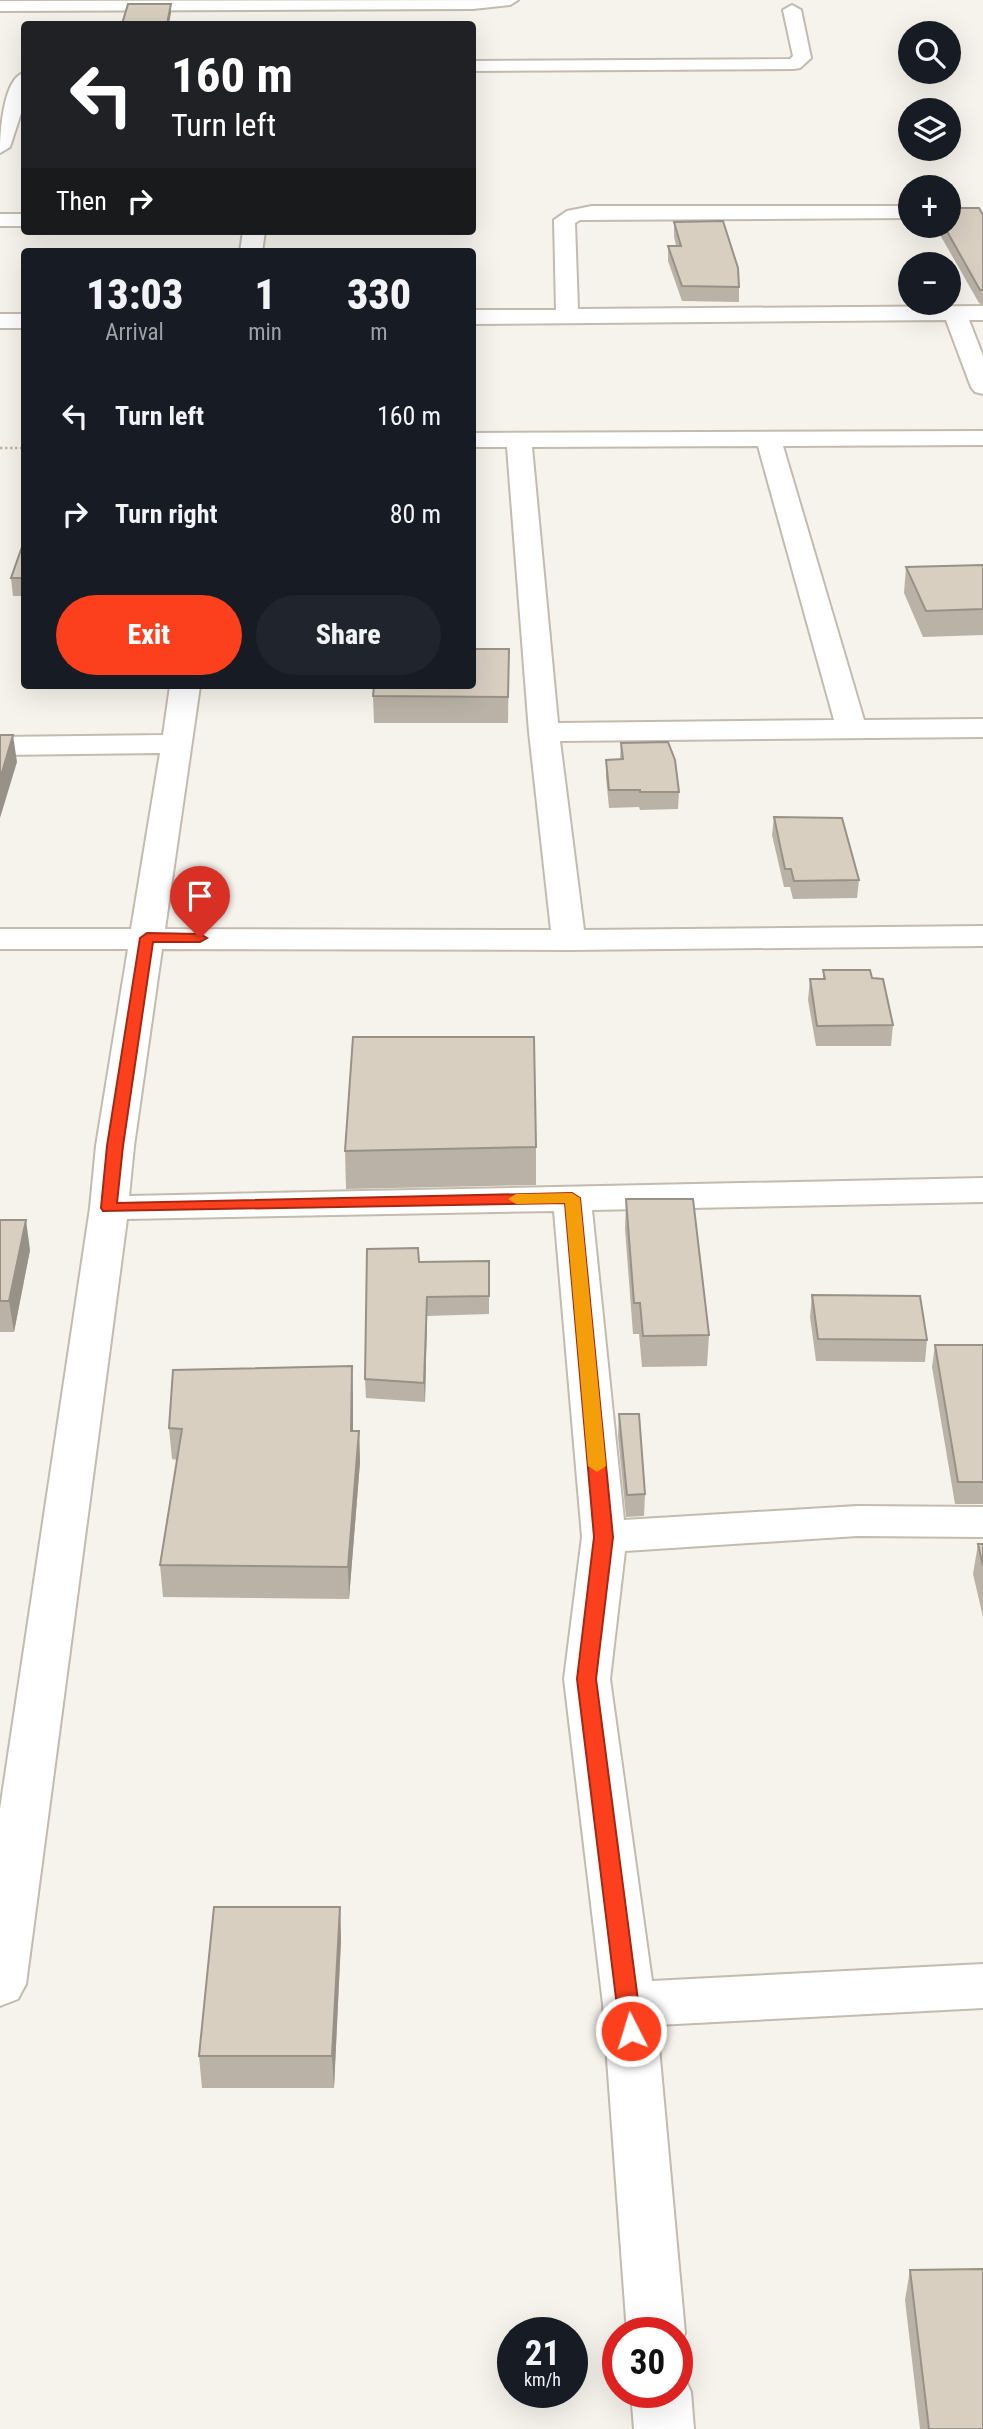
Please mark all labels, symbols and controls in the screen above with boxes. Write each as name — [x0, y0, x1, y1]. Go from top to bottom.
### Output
map controls — [898, 21, 961, 315]
button: search — [898, 21, 961, 84]
text: 160 m — [171, 47, 293, 104]
icon: left — [56, 49, 147, 140]
button: layers — [898, 98, 961, 161]
text: Turn left — [171, 106, 276, 144]
button: + — [898, 175, 961, 238]
icon: right — [121, 182, 159, 220]
text: Then — [56, 186, 107, 216]
button: − — [898, 252, 961, 315]
text: 13:03 — [86, 270, 183, 319]
text: 1 — [254, 270, 276, 319]
text: 330 — [347, 270, 411, 319]
text: Arrival — [105, 319, 164, 346]
text: min — [248, 319, 282, 346]
text: m — [370, 319, 388, 346]
icon: left — [56, 397, 94, 435]
text: Turn left — [115, 401, 204, 431]
text: 160 m — [377, 401, 441, 431]
icon: right — [56, 495, 94, 533]
text: Turn right — [115, 499, 217, 529]
text: 80 m — [390, 499, 441, 529]
button: Exit — [56, 595, 242, 675]
button: Share — [256, 595, 441, 675]
pin — [170, 866, 230, 938]
icon: arrive — [181, 877, 219, 915]
position arrow — [594, 1994, 668, 2068]
speed limit sign: 30 — [602, 2317, 693, 2408]
text: 21 — [525, 2333, 560, 2374]
text: km/h — [524, 2369, 561, 2390]

